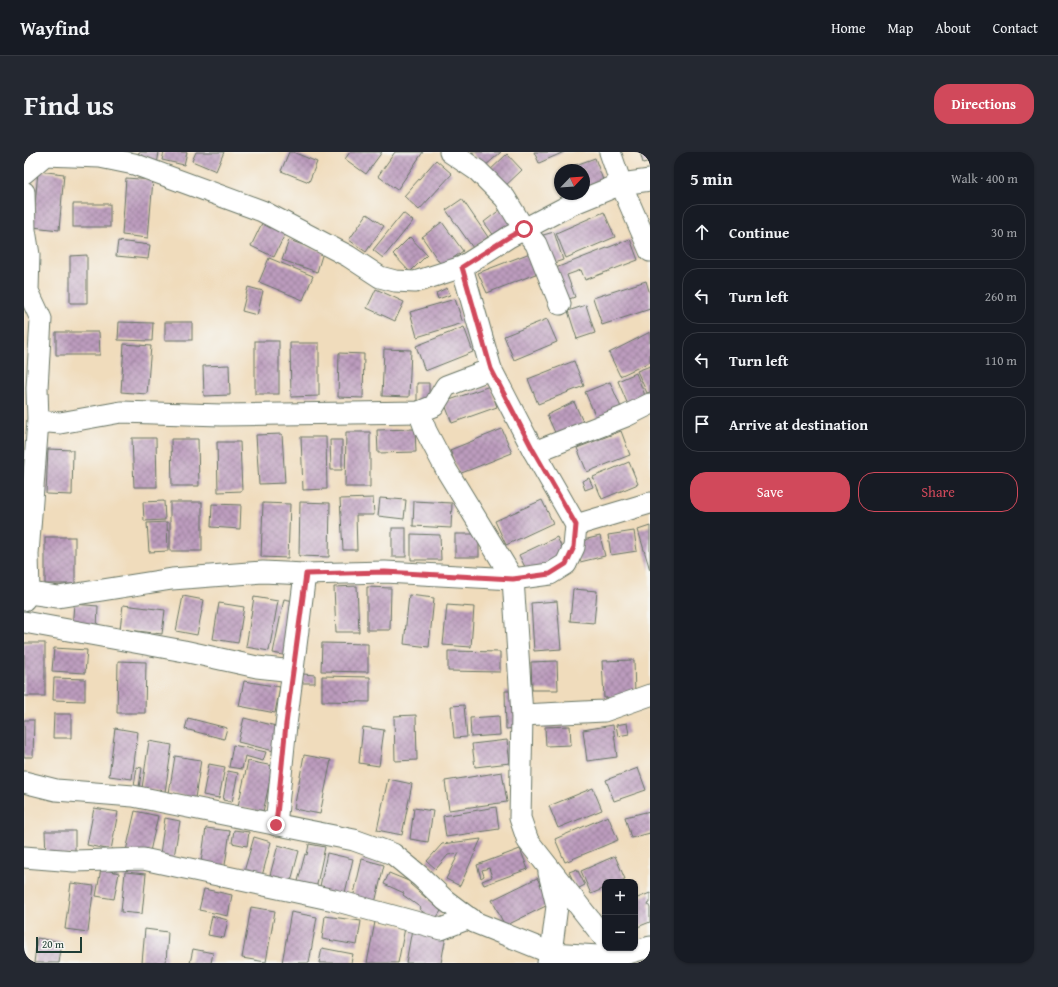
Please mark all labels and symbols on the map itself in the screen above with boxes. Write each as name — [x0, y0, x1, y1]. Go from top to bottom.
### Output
north arrow — [554, 164, 590, 200]
route start — [515, 220, 533, 238]
route end — [267, 816, 285, 834]
scale bar — [36, 935, 82, 954]

